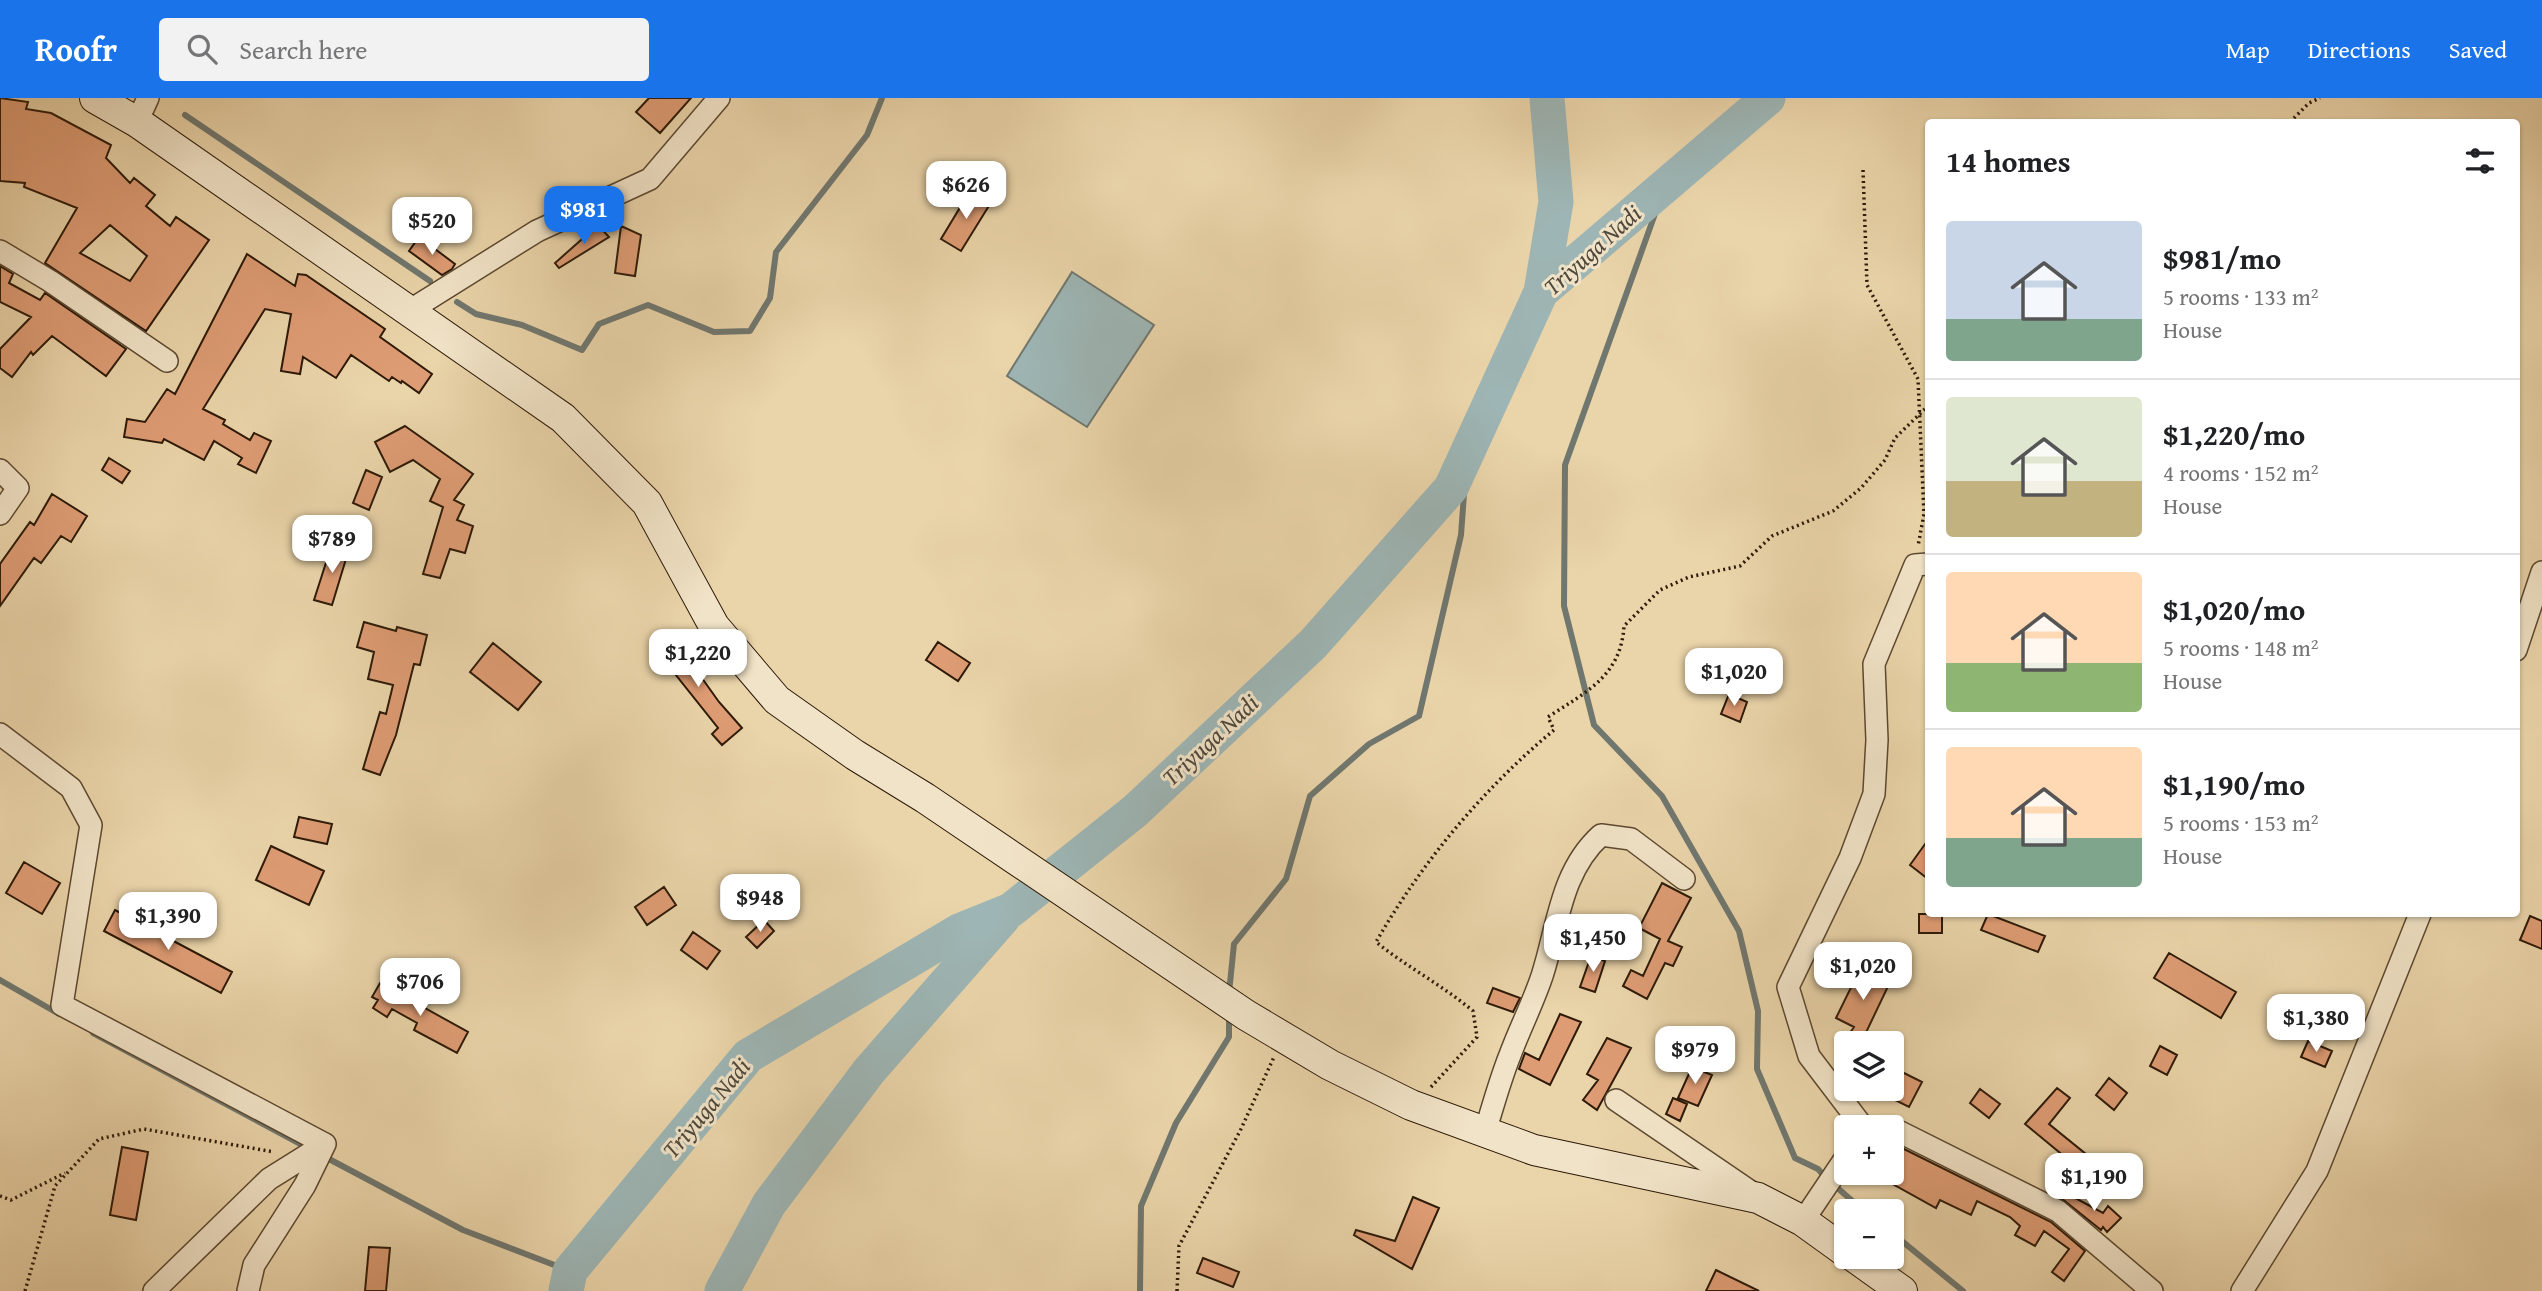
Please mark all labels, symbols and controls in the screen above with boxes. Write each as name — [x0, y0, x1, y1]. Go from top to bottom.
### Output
search box — [159, 18, 649, 81]
text: Roofr — [35, 25, 117, 73]
icon: search — [183, 30, 221, 68]
text: Search here — [239, 30, 368, 69]
text: Map — [2226, 32, 2270, 67]
text: Directions — [2308, 32, 2411, 67]
text: Saved — [2449, 32, 2507, 67]
text: 14 homes — [1946, 139, 2071, 183]
icon: filters — [2461, 142, 2499, 180]
pin: $626 — [925, 162, 1007, 221]
text: $626 — [942, 167, 990, 200]
pin: $981 — [543, 186, 625, 246]
text: $981 — [560, 192, 608, 225]
water label: Triyuga Nadi — [1535, 196, 1649, 304]
pin: $520 — [391, 198, 473, 257]
text: $520 — [408, 203, 456, 236]
text: $981/mo — [2163, 236, 2281, 280]
icon: home — [2002, 249, 2086, 333]
text: 5 rooms · 133 m² — [2163, 280, 2318, 313]
text: House — [2163, 313, 2222, 346]
text: $1,220/mo — [2163, 412, 2305, 456]
icon: home — [2002, 425, 2086, 509]
text: 4 rooms · 152 m² — [2163, 456, 2318, 489]
text: House — [2163, 489, 2222, 522]
pin: $789 — [291, 516, 373, 575]
text: $789 — [308, 521, 356, 554]
text: $1,020/mo — [2163, 587, 2305, 631]
icon: home — [2002, 600, 2086, 684]
pin: $1,220 — [641, 630, 755, 689]
text: 5 rooms · 148 m² — [2163, 631, 2318, 664]
text: $1,220 — [665, 635, 731, 668]
pin: $1,020 — [1677, 648, 1791, 708]
text: $1,020 — [1701, 654, 1767, 687]
text: House — [2163, 664, 2222, 697]
water label: Triyuga Nadi — [1154, 686, 1266, 794]
text: $1,190/mo — [2163, 762, 2305, 806]
icon: home — [2002, 775, 2086, 859]
text: 5 rooms · 153 m² — [2163, 806, 2318, 839]
text: House — [2163, 839, 2222, 872]
pin: $948 — [719, 874, 801, 934]
text: $948 — [736, 880, 784, 913]
pin: $1,390 — [111, 892, 225, 952]
text: $1,390 — [135, 898, 201, 931]
pin: $1,450 — [1536, 914, 1650, 974]
text: $1,450 — [1560, 920, 1626, 953]
pin: $1,020 — [1806, 942, 1920, 1002]
text: $1,020 — [1830, 948, 1896, 981]
pin: $706 — [379, 958, 461, 1018]
text: $706 — [396, 964, 444, 997]
pin: $1,380 — [2259, 995, 2373, 1054]
text: $1,380 — [2283, 1000, 2349, 1033]
pin: $979 — [1654, 1026, 1736, 1086]
map controls — [1834, 1031, 1904, 1269]
button: layers — [1834, 1031, 1904, 1101]
text: $979 — [1671, 1032, 1719, 1065]
water label: Triyuga Nadi — [654, 1050, 758, 1166]
button: + — [1834, 1115, 1904, 1185]
pin: $1,190 — [2037, 1154, 2151, 1213]
text: $1,190 — [2061, 1159, 2127, 1192]
button: − — [1834, 1199, 1904, 1269]

